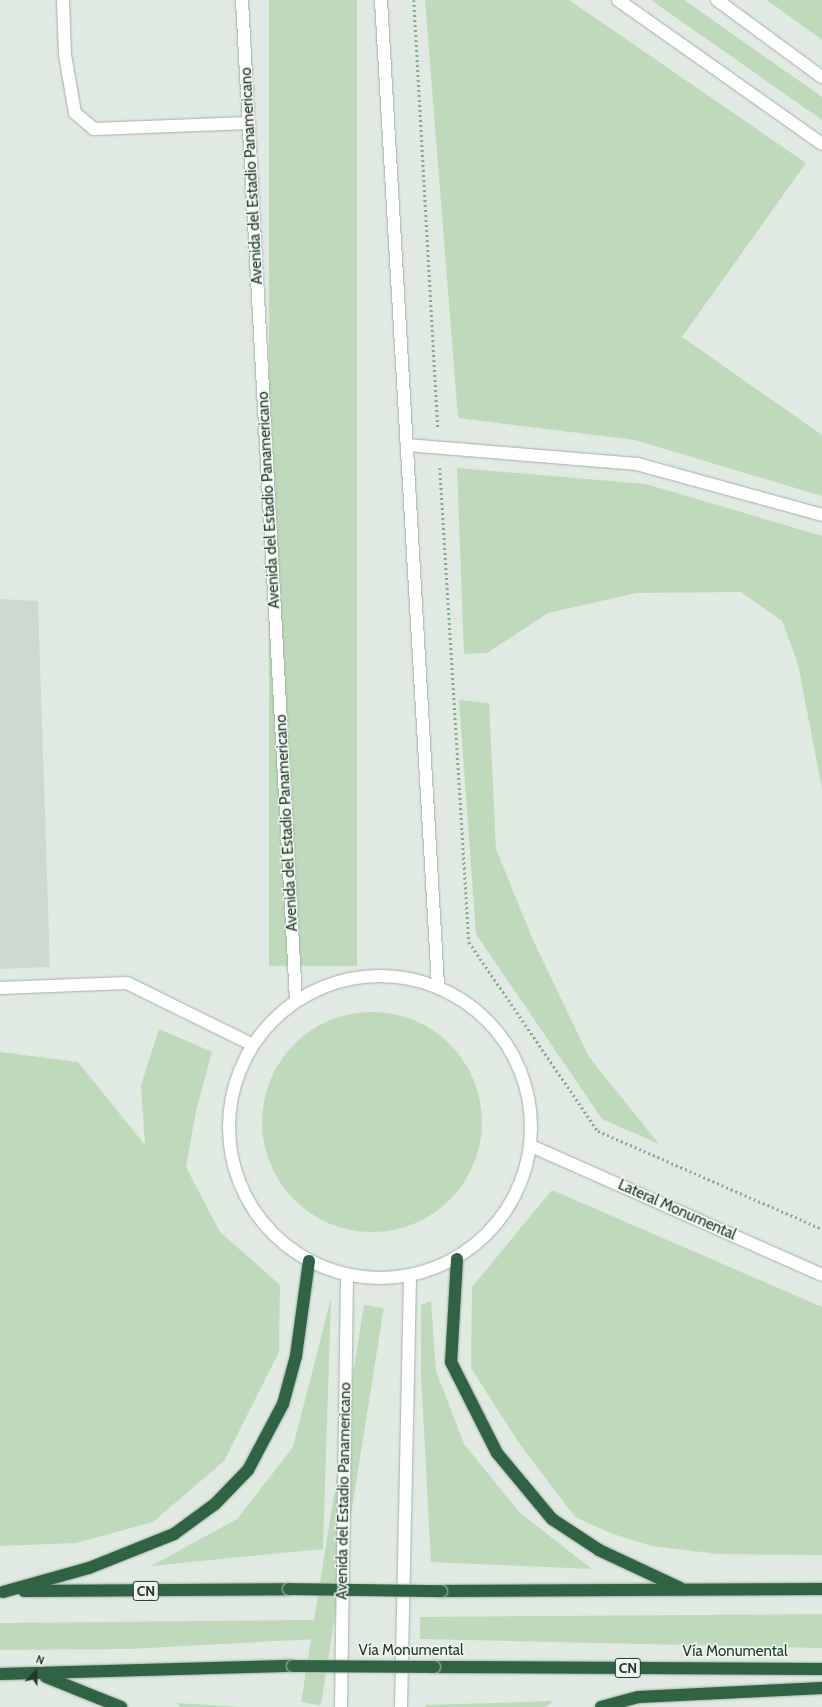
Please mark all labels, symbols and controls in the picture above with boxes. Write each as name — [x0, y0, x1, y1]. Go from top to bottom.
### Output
street label: Avenida del Estadio Panamericano — [237, 67, 267, 285]
street label: Avenida del Estadio Panamericano — [254, 391, 284, 609]
street label: Avenida del Estadio Panamericano — [272, 714, 302, 932]
street label: Lateral Monumental — [615, 1176, 739, 1244]
street label: Avenida del Estadio Panamericano — [333, 1382, 355, 1600]
road number: CN — [132, 1579, 160, 1603]
street label: Vía Monumental — [359, 1642, 463, 1660]
street label: Vía Monumental — [683, 1643, 787, 1661]
north arrow — [16, 1651, 56, 1691]
text: N — [34, 1652, 46, 1668]
road number: CN — [614, 1656, 642, 1680]

